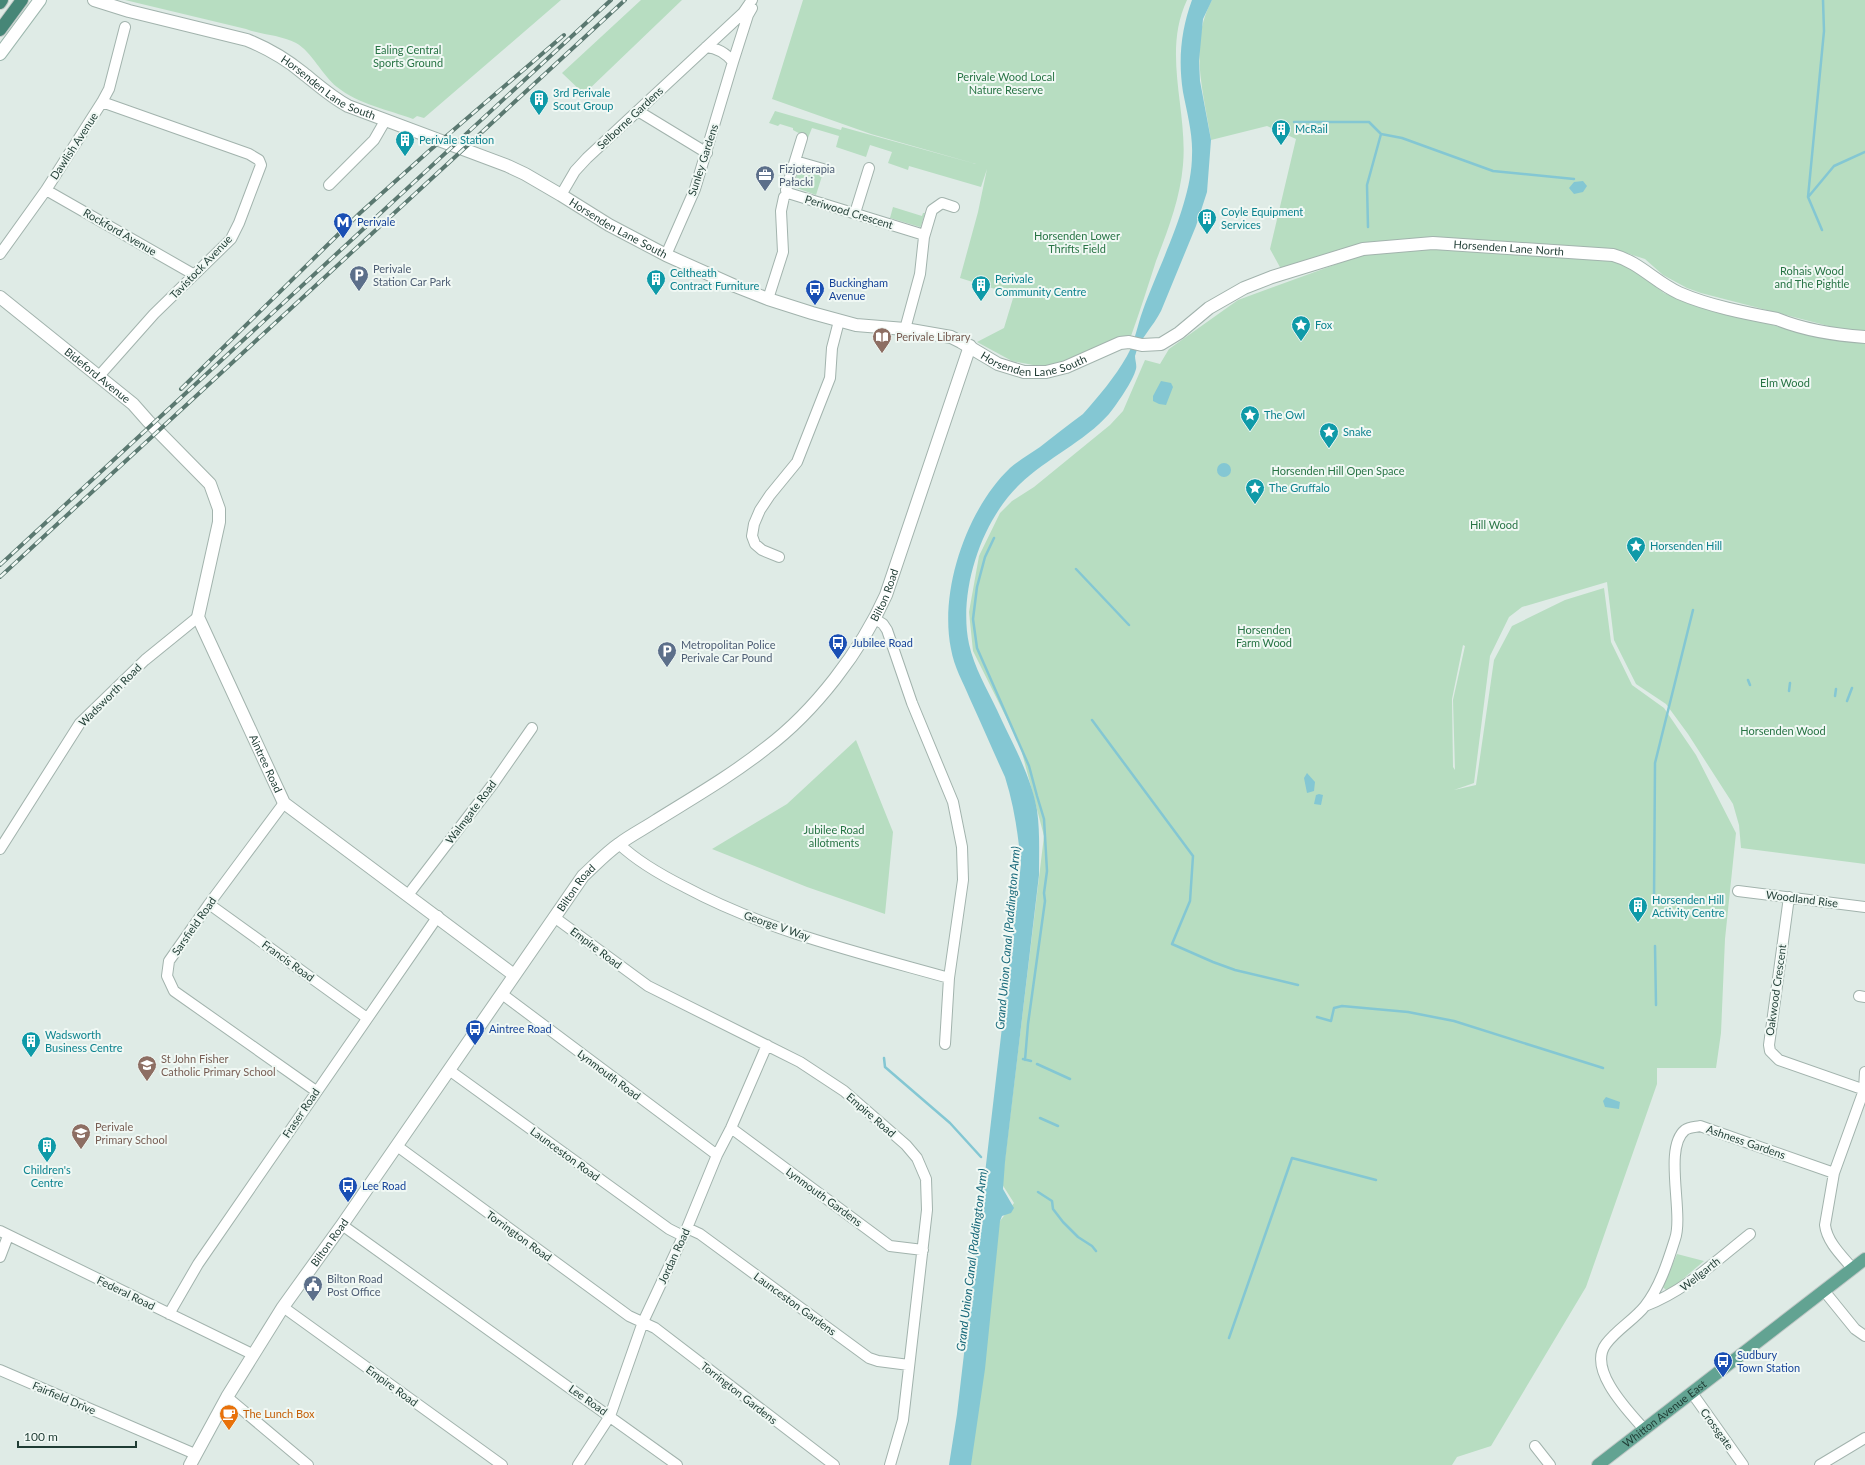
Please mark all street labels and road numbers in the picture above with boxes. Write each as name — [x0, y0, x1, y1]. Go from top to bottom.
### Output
street label: Horsenden Lane South — [279, 52, 378, 122]
street label: Selborne Gardens — [594, 84, 666, 152]
street label: Dawlish Avenue — [47, 110, 100, 182]
street label: Sunley Gardens — [685, 122, 720, 197]
street label: Periwood Crescent — [804, 192, 895, 231]
street label: Horsenden Lane South — [567, 195, 670, 261]
street label: Rockford Avenue — [81, 205, 159, 258]
street label: Tavistock Avenue — [167, 232, 234, 301]
street label: Horsenden Lane North — [1453, 237, 1564, 258]
street label: Bideford Avenue — [62, 345, 133, 405]
street label: Horsenden Lane South — [979, 348, 1088, 378]
street label: Bilton Road — [867, 567, 900, 623]
street label: Wadsworth Road — [76, 661, 144, 729]
street label: Aintree Road — [247, 732, 285, 794]
street label: Walmgate Road — [443, 777, 499, 846]
street label: Bilton Road — [554, 861, 598, 914]
street label: Woodland Rise — [1765, 888, 1839, 909]
street label: Sarsfield Road — [169, 894, 218, 957]
street label: George V Way — [742, 908, 812, 943]
street label: Empire Road — [568, 924, 625, 971]
street label: Francis Road — [260, 937, 317, 984]
street label: Oakwood Crescent — [1763, 943, 1788, 1037]
street label: Lynmouth Road — [575, 1047, 643, 1102]
street label: Fraser Road — [279, 1086, 322, 1140]
street label: Empire Road — [844, 1090, 899, 1139]
street label: Ashness Gardens — [1705, 1122, 1788, 1161]
street label: Launceston Road — [528, 1124, 603, 1183]
street label: Lynmouth Gardens — [784, 1165, 865, 1229]
street label: Torrington Road — [484, 1208, 554, 1264]
street label: Bilton Road — [307, 1216, 351, 1269]
street label: Jordan Road — [655, 1226, 692, 1285]
street label: Wellgarth — [1677, 1254, 1722, 1293]
street label: Launceston Gardens — [752, 1269, 839, 1338]
street label: Federal Road — [95, 1273, 157, 1312]
street label: Torrington Gardens — [699, 1359, 780, 1427]
street label: Empire Road — [364, 1362, 421, 1409]
street label: Whitton Avenue East — [1620, 1377, 1709, 1450]
street label: Fairfield Drive — [31, 1378, 98, 1417]
street label: Lee Road — [567, 1382, 610, 1418]
street label: Crossgate — [1698, 1406, 1737, 1452]

